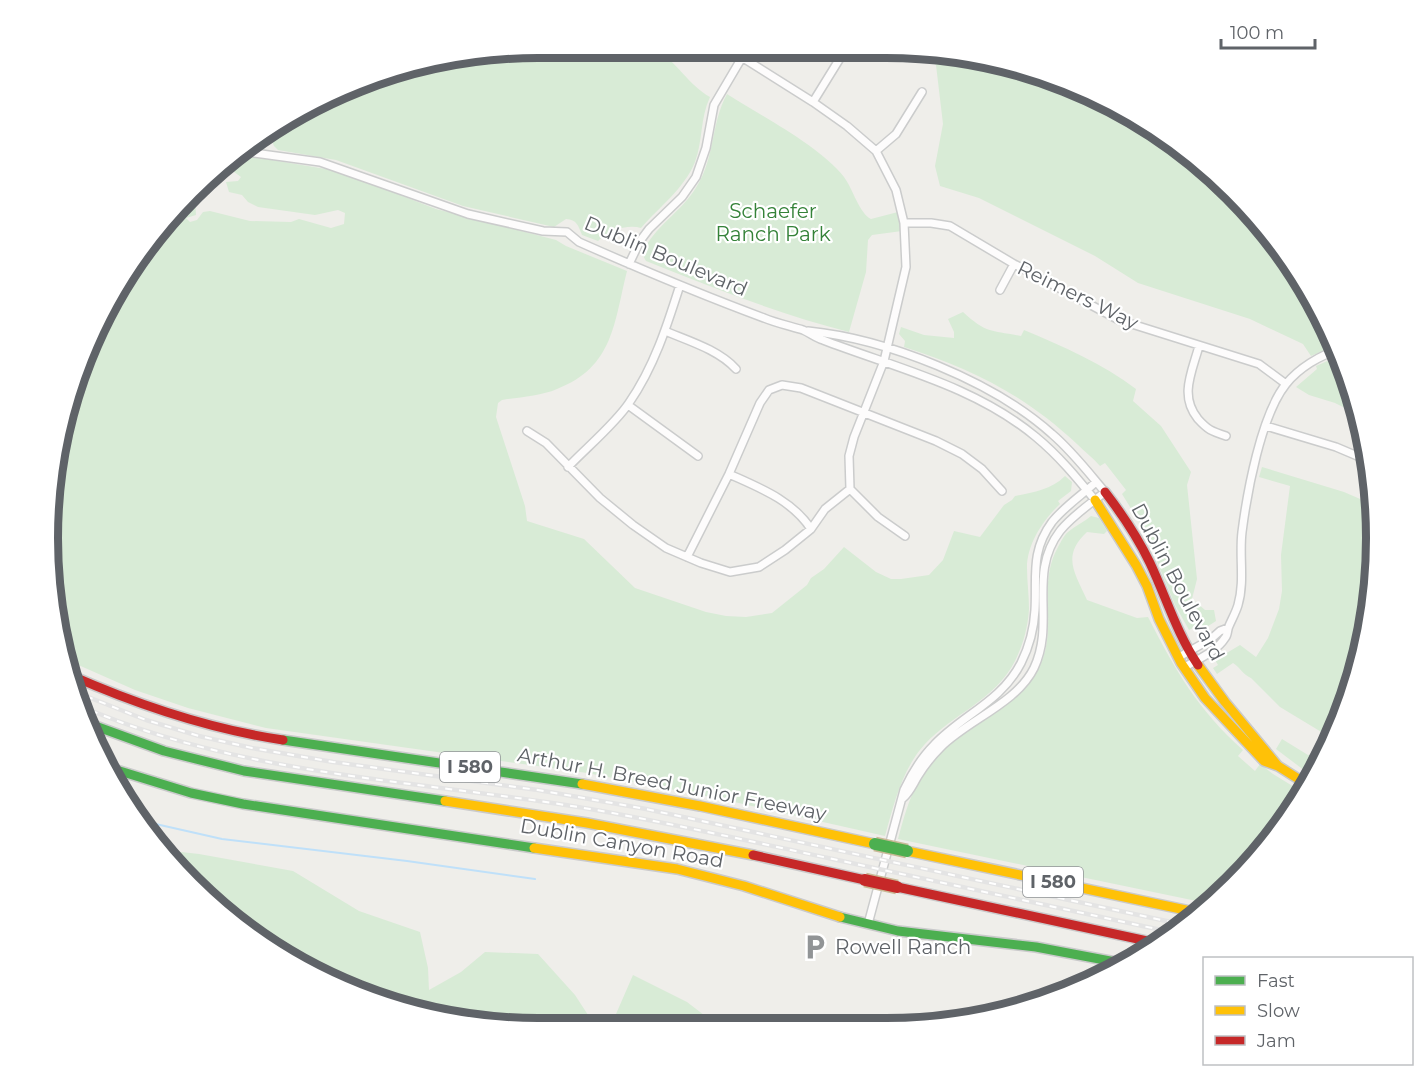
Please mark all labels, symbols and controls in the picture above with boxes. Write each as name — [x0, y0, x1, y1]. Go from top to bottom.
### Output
scale bar — [1221, 12, 1316, 50]
text: 100 m — [1230, 22, 1284, 44]
park label: Schaefer Ranch Park — [715, 199, 831, 246]
street label: Dublin Boulevard — [581, 211, 751, 301]
street label: Reimers Way — [1014, 255, 1143, 335]
street label: Dublin Boulevard — [1126, 499, 1230, 665]
street label: Arthur H. Breed Junior Freeway — [515, 742, 829, 826]
road number: I 580 — [440, 752, 500, 782]
street label: Dublin Canyon Road — [518, 813, 726, 873]
road number: I 580 — [1023, 867, 1083, 897]
parking icon: Rowell Ranch — [800, 932, 830, 962]
place label: Rowell Ranch — [835, 935, 971, 959]
legend — [1203, 957, 1413, 1065]
text: Fast — [1257, 970, 1295, 992]
text: Slow — [1257, 1000, 1300, 1022]
text: Jam — [1256, 1030, 1296, 1052]

